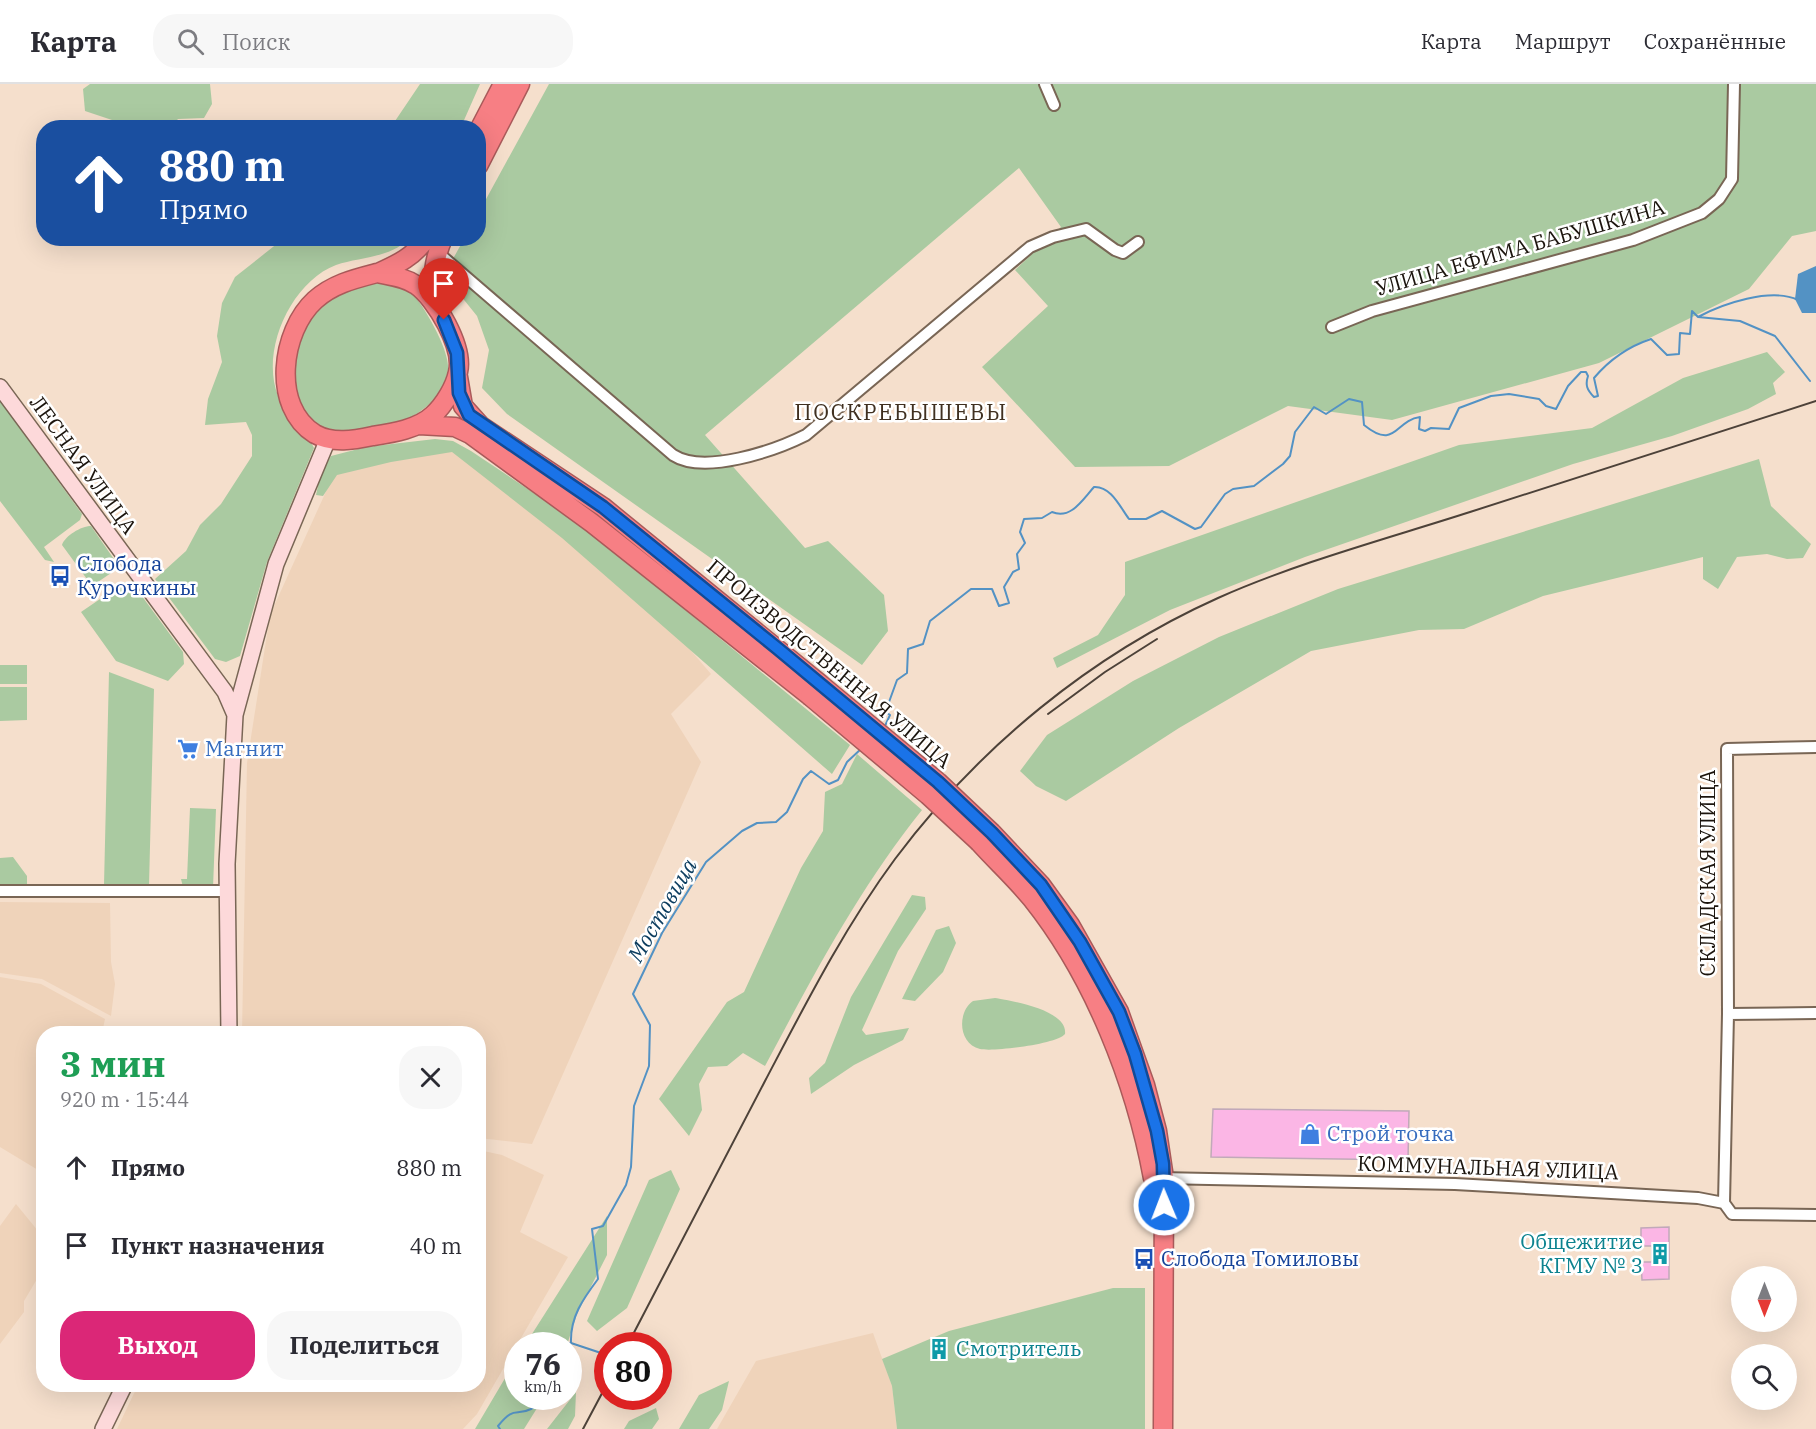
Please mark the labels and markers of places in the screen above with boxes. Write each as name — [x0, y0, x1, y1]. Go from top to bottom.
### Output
pin — [418, 258, 469, 320]
place label: Слобода Курочкины — [77, 549, 197, 601]
bus stop icon: Слобода Курочкины — [48, 564, 72, 588]
place label: Магнит — [205, 734, 284, 762]
supermarket icon: Магнит — [176, 737, 200, 761]
place label: Строй точка — [1327, 1119, 1455, 1147]
shop icon: Строй точка — [1298, 1122, 1322, 1146]
place label: Общежитие КГМУ № 3 — [1520, 1227, 1643, 1279]
building icon: Общежитие КГМУ № 3 — [1648, 1242, 1672, 1266]
place label: Слобода Томиловы — [1161, 1244, 1359, 1272]
bus stop icon: Слобода Томиловы — [1132, 1247, 1156, 1271]
place label: Смотритель — [956, 1334, 1081, 1362]
building icon: Смотритель — [927, 1337, 951, 1361]

